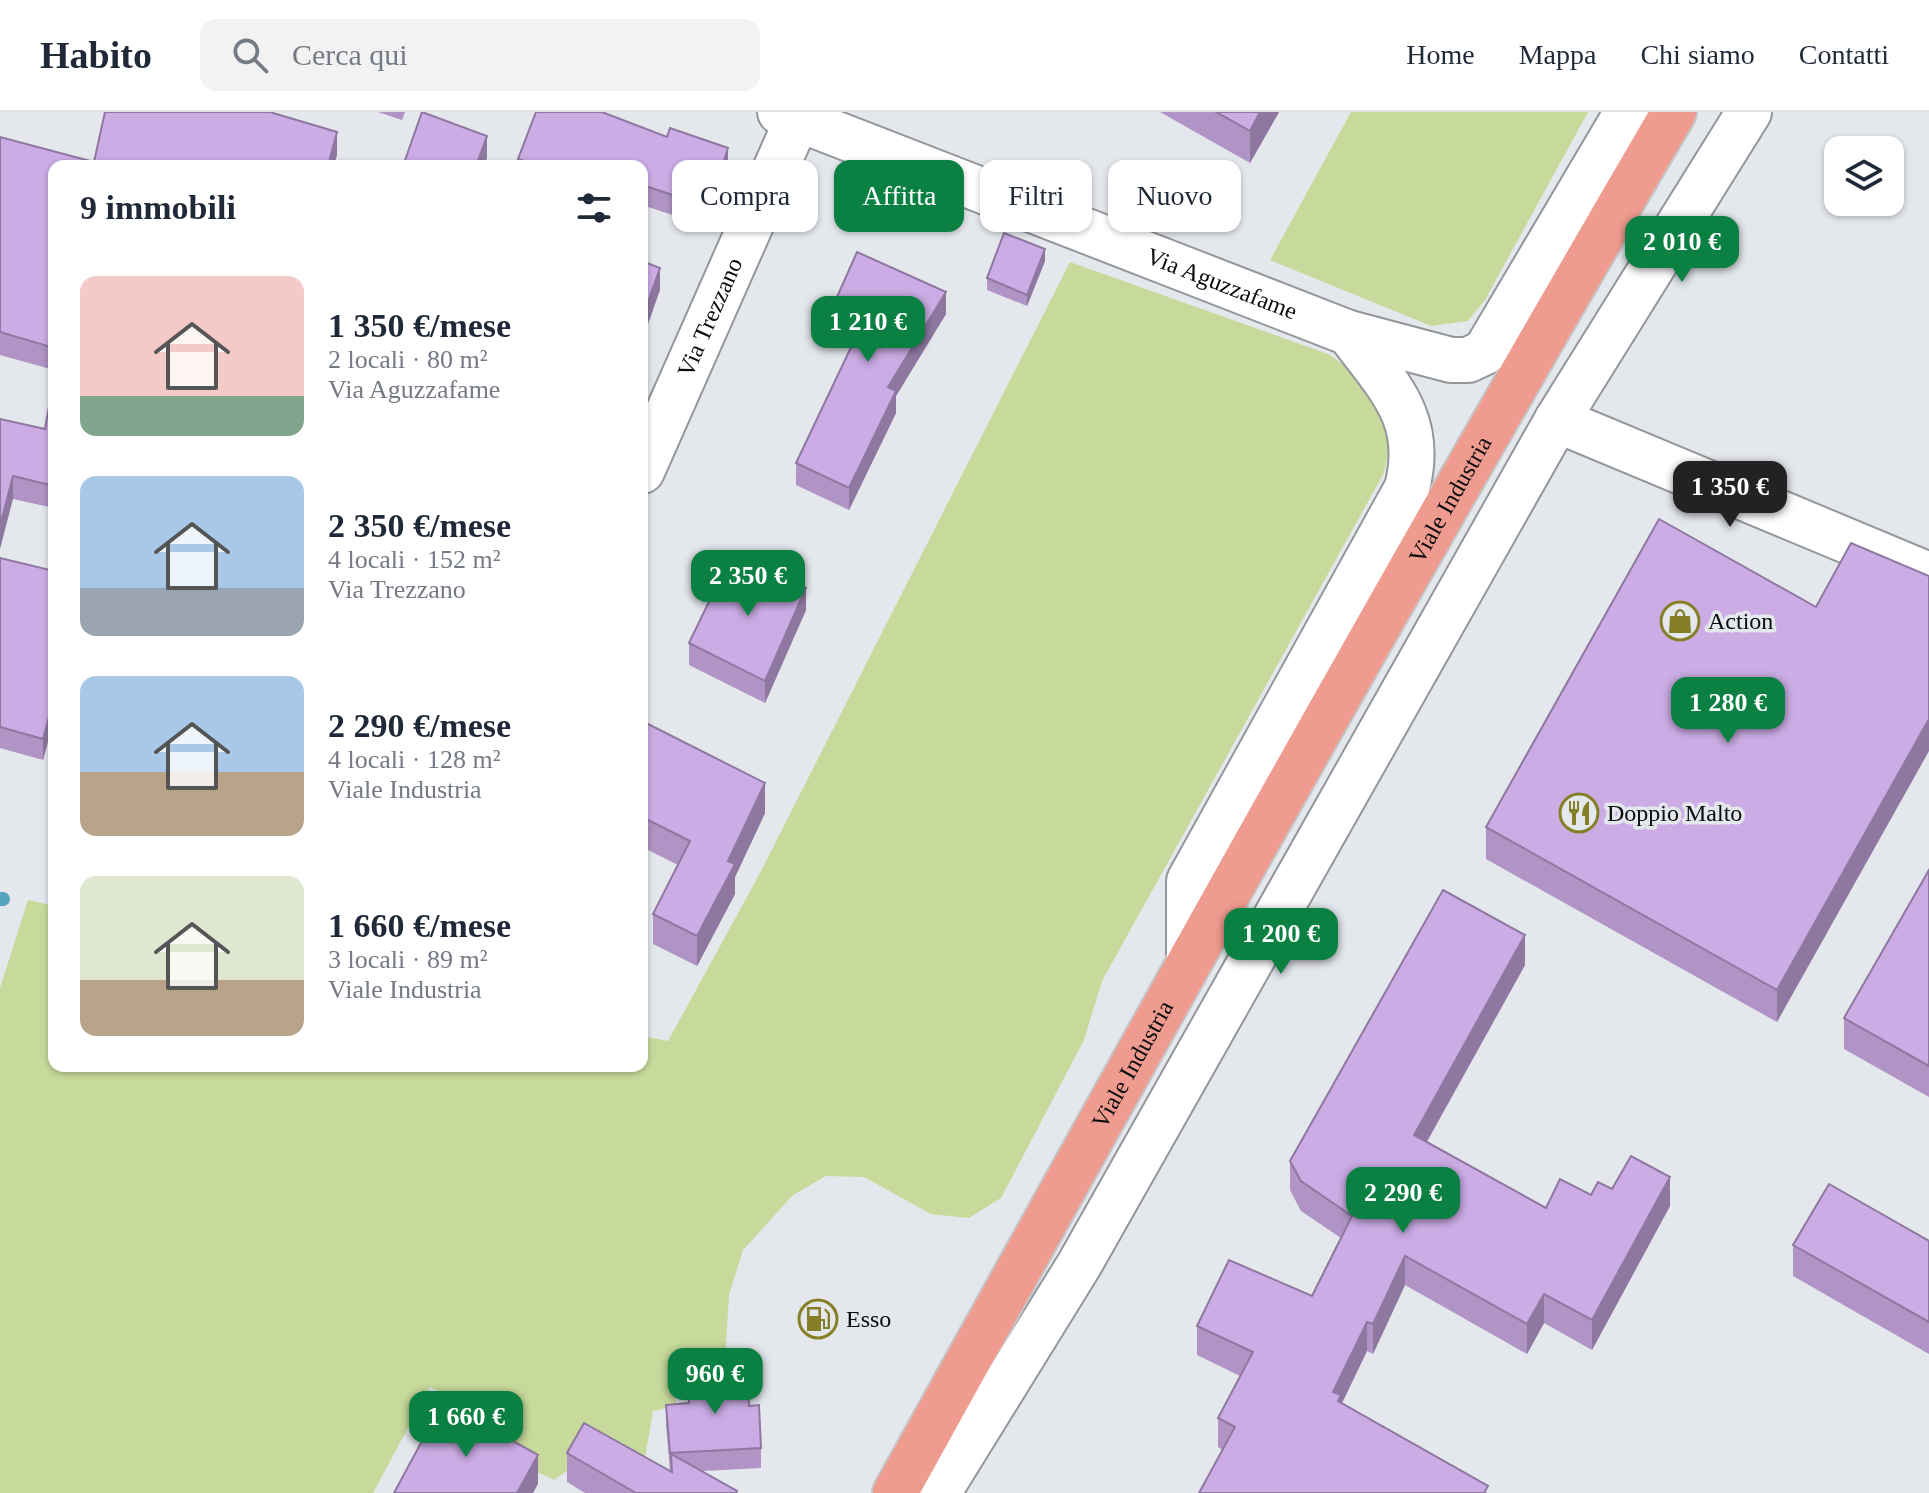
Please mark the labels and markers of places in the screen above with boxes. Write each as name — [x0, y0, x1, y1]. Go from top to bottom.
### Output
pin: 2 010 € — [1608, 216, 1756, 284]
pin: 1 210 € — [794, 296, 942, 364]
pin: 1 350 € — [1656, 461, 1804, 529]
pin: 2 350 € — [674, 550, 822, 618]
shop icon: Action — [1659, 600, 1701, 642]
place label: Action — [1708, 608, 1773, 634]
pin: 1 280 € — [1654, 677, 1802, 745]
restaurant icon: Doppio Malto — [1558, 792, 1600, 834]
place label: Doppio Malto — [1607, 800, 1742, 826]
pin: 1 200 € — [1207, 908, 1355, 976]
pin: 2 290 € — [1329, 1167, 1477, 1235]
fuel station icon: Esso — [797, 1298, 839, 1340]
place label: Esso — [846, 1306, 891, 1332]
pin: 960 € — [659, 1348, 771, 1416]
pin: 1 660 € — [392, 1391, 540, 1459]

